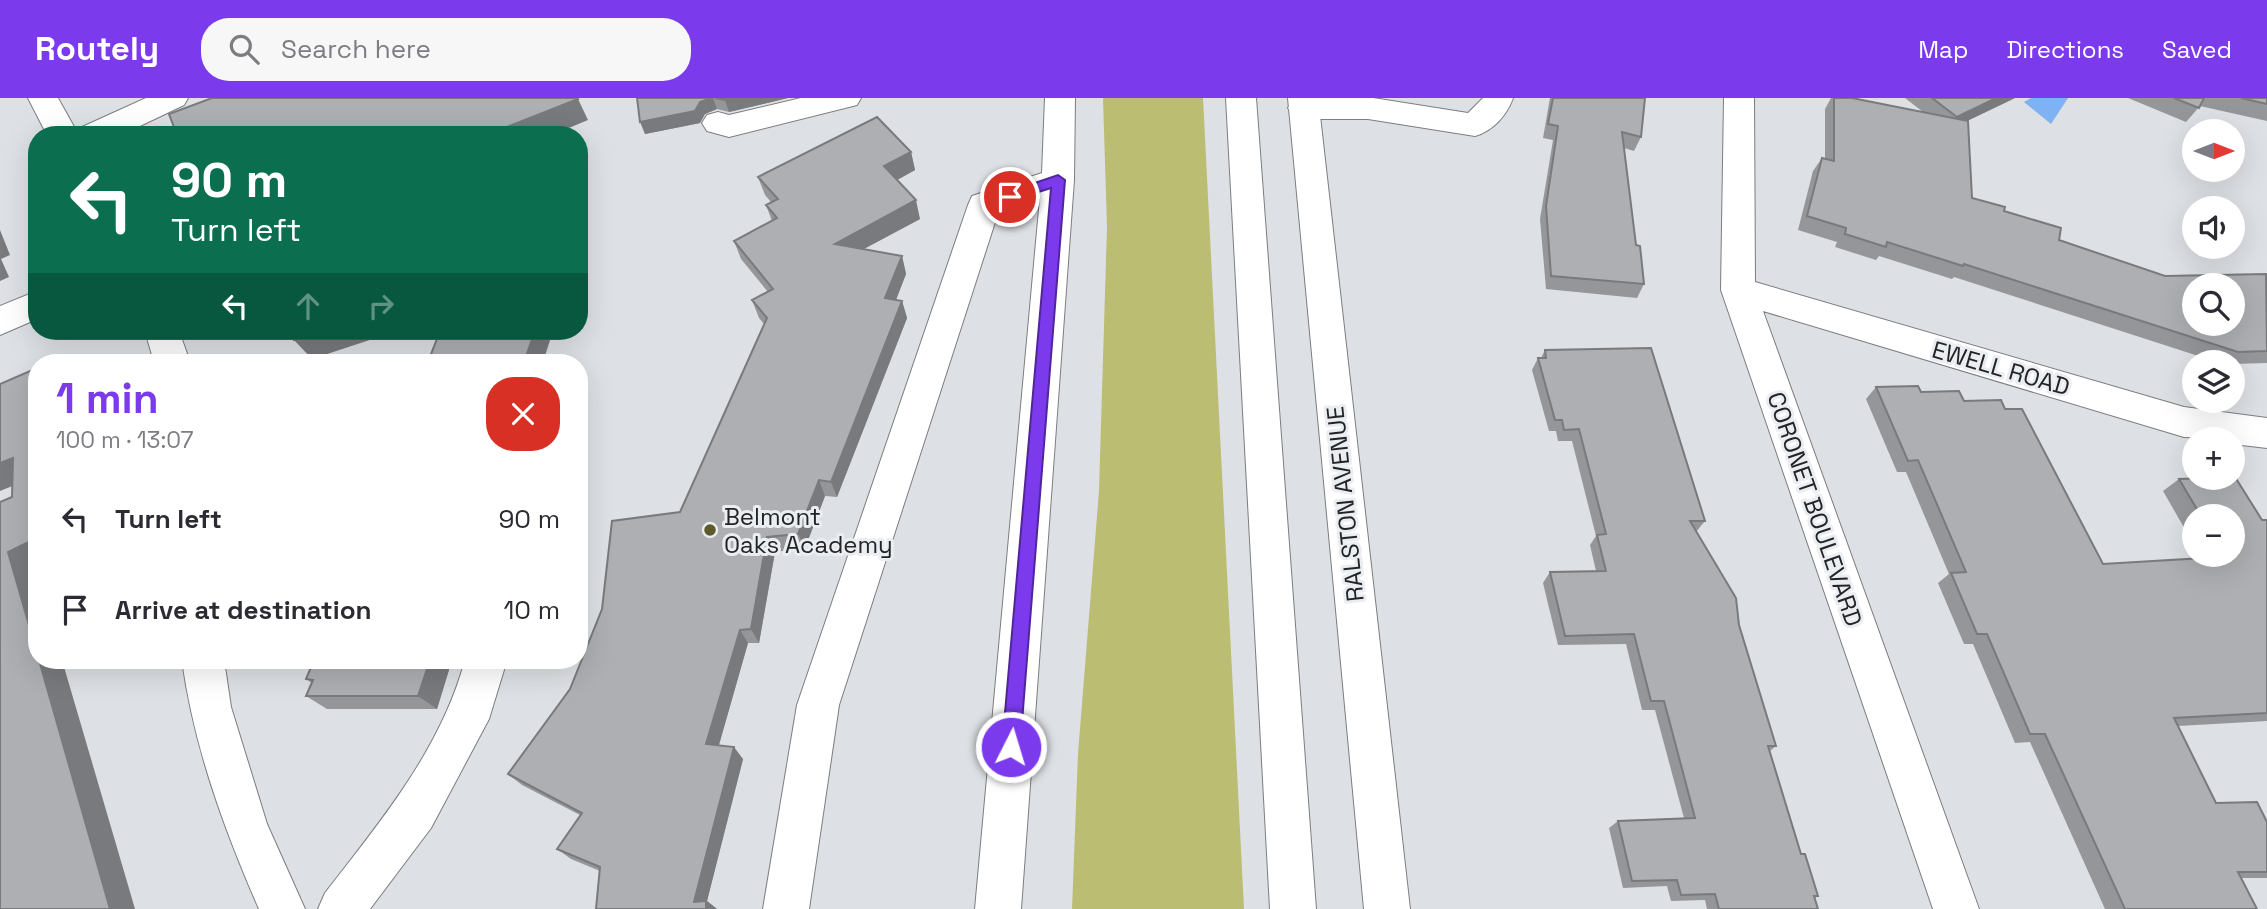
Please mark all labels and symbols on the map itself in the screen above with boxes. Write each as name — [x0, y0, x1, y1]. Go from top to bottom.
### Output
north arrow — [2182, 119, 2245, 182]
pin — [980, 167, 1040, 227]
street label: EWELL ROAD — [1929, 334, 2073, 402]
street label: CORONET BOULEVARD — [1760, 388, 1870, 630]
street label: RALSTON AVENUE — [1319, 405, 1371, 603]
place label: Belmont Oaks Academy — [724, 501, 893, 560]
marker: Belmont Oaks Academy — [702, 522, 718, 538]
position arrow — [974, 710, 1048, 784]

